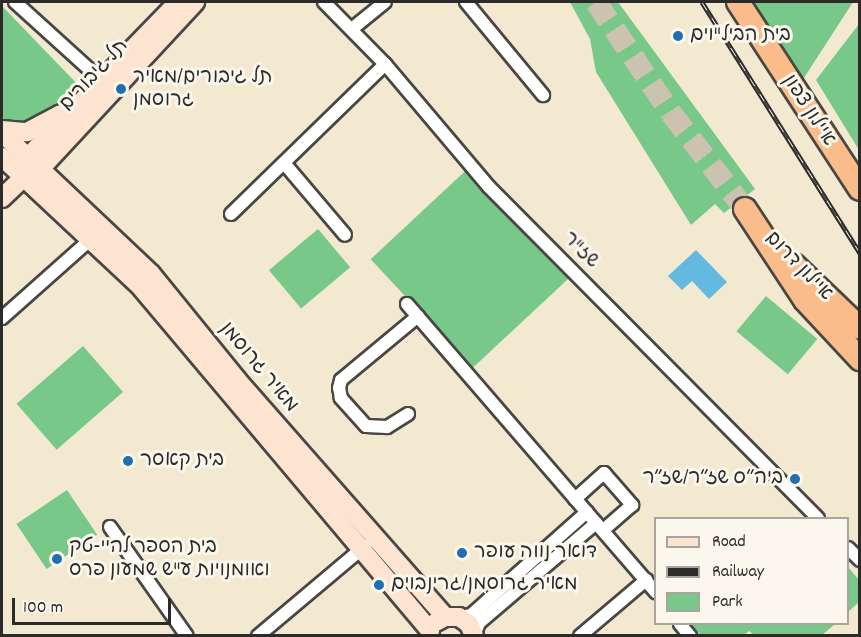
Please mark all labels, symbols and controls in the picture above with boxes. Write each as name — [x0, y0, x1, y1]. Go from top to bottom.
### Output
place label: בית הביל"וים — [690, 24, 791, 48]
marker: בית הביל"וים — [671, 29, 685, 43]
street label: תל גיבורים — [56, 35, 134, 117]
place label: תל גיבורים/מאיר גרוסמן — [133, 66, 272, 113]
street label: איילון צפון — [776, 71, 840, 151]
marker: תל גיבורים/מאיר גרוסמן — [114, 82, 128, 96]
street label: איילון דרום — [759, 227, 837, 307]
street label: שז"ר — [557, 228, 603, 274]
street label: מאיר גרוסמן — [213, 318, 303, 418]
place label: בית קאסר — [140, 449, 224, 473]
marker: בית קאסר — [121, 454, 135, 468]
place label: ביה״ס שז״ר/שז״ר — [643, 467, 783, 491]
marker: ביה״ס שז״ר/שז״ר — [788, 472, 802, 486]
legend — [654, 517, 849, 625]
text: Road — [712, 530, 746, 555]
place label: בית הספר להיי-טק ואומנויות ע"ש שמעון פרס — [69, 536, 270, 583]
place label: דואר נווה עופר — [474, 541, 597, 565]
marker: דואר נווה עופר — [455, 546, 469, 560]
marker: בית הספר להיי-טק ואומנויות ע"ש שמעון פרס — [50, 552, 64, 566]
text: Railway — [712, 560, 764, 585]
place label: מאיר גרוסמן/גרינבוים — [391, 573, 578, 597]
marker: מאיר גרוסמן/גרינבוים — [372, 578, 386, 592]
scale bar — [15, 586, 174, 624]
text: Park — [712, 590, 743, 615]
text: 100 m — [23, 596, 63, 621]

